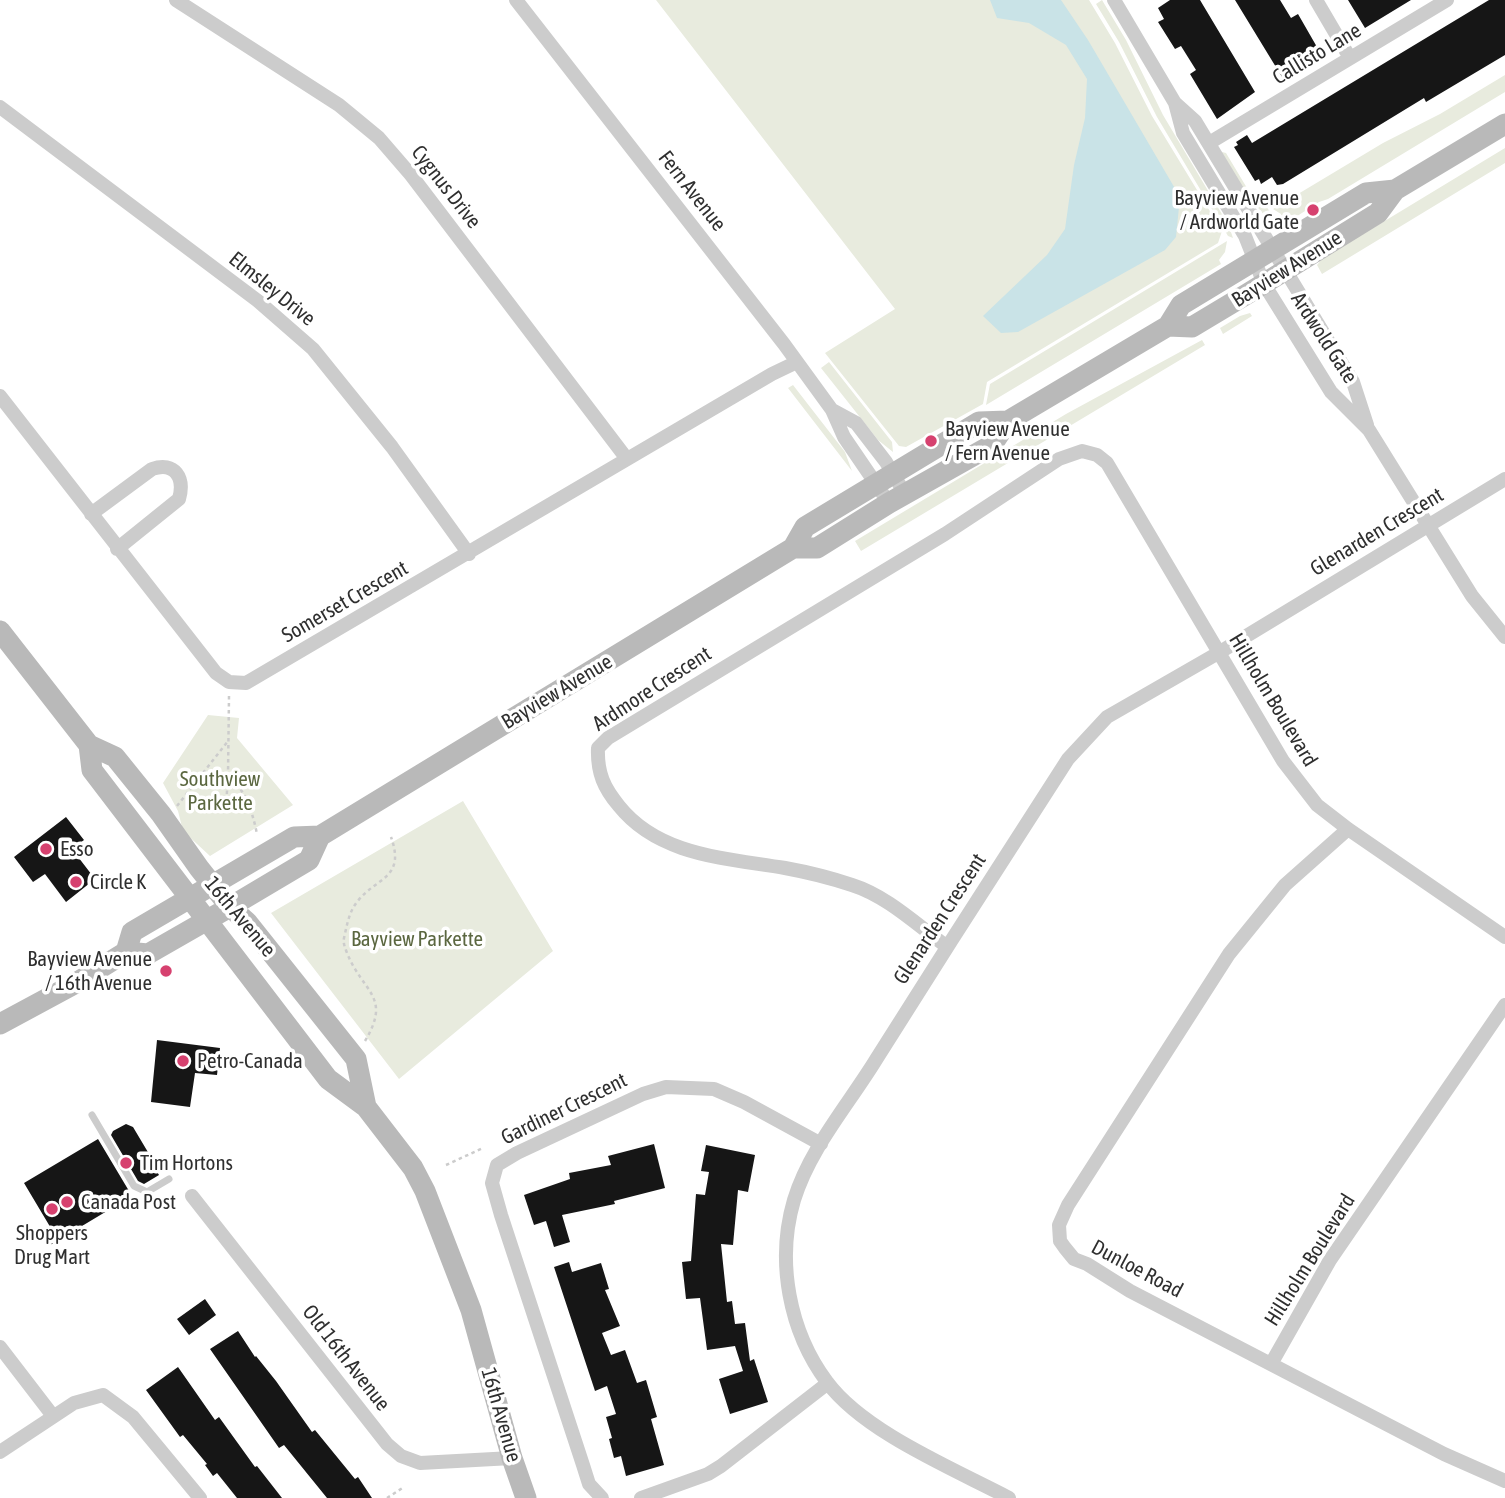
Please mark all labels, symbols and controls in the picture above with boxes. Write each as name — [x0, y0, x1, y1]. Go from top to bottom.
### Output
street label: Callisto Lane — [1268, 18, 1366, 90]
street label: Cygnus Drive — [406, 140, 486, 234]
street label: Fern Avenue — [653, 146, 731, 236]
place label: Bayview Avenue / Ardworld Gate — [1174, 185, 1299, 235]
marker: Bayview Avenue / Ardworld Gate — [1305, 202, 1321, 218]
street label: Bayview Avenue — [1227, 225, 1347, 313]
street label: Elmsley Drive — [224, 246, 320, 332]
street label: Ardwold Gate — [1285, 288, 1363, 388]
place label: Bayview Avenue / Fern Avenue — [945, 416, 1070, 466]
marker: Bayview Avenue / Fern Avenue — [923, 433, 939, 449]
street label: Glenarden Crescent — [1306, 482, 1448, 582]
street label: Somerset Crescent — [277, 556, 413, 648]
street label: Hillholm Boulevard — [1223, 629, 1323, 771]
street label: Ardmore Crescent — [588, 641, 716, 737]
street label: Bayview Avenue — [497, 649, 617, 735]
park label: Southview Parkette — [180, 766, 260, 816]
place label: Esso — [60, 836, 94, 862]
marker: Esso — [38, 841, 54, 857]
street label: Glenarden Crescent — [888, 849, 992, 989]
place label: Circle K — [90, 869, 146, 895]
street label: 16th Avenue — [199, 872, 281, 962]
marker: Circle K — [68, 874, 84, 890]
park label: Bayview Parkette — [351, 926, 483, 952]
place label: Bayview Avenue / 16th Avenue — [27, 946, 152, 996]
marker: Bayview Avenue / 16th Avenue — [158, 963, 174, 979]
place label: Petro-Canada — [197, 1048, 303, 1074]
marker: Petro-Canada — [175, 1053, 191, 1069]
street label: Gardiner Crescent — [497, 1068, 631, 1150]
place label: Tim Hortons — [140, 1150, 233, 1176]
marker: Tim Hortons — [118, 1155, 134, 1171]
place label: Canada Post — [81, 1189, 176, 1215]
street label: Hillholm Boulevard — [1259, 1189, 1361, 1331]
marker: Canada Post — [59, 1194, 75, 1210]
marker: Shoppers Drug Mart — [44, 1201, 60, 1217]
place label: Shoppers Drug Mart — [14, 1220, 90, 1270]
street label: Dunloe Road — [1087, 1234, 1187, 1304]
street label: Old 16th Avenue — [297, 1300, 395, 1416]
street label: 16th Avenue — [476, 1365, 526, 1465]

